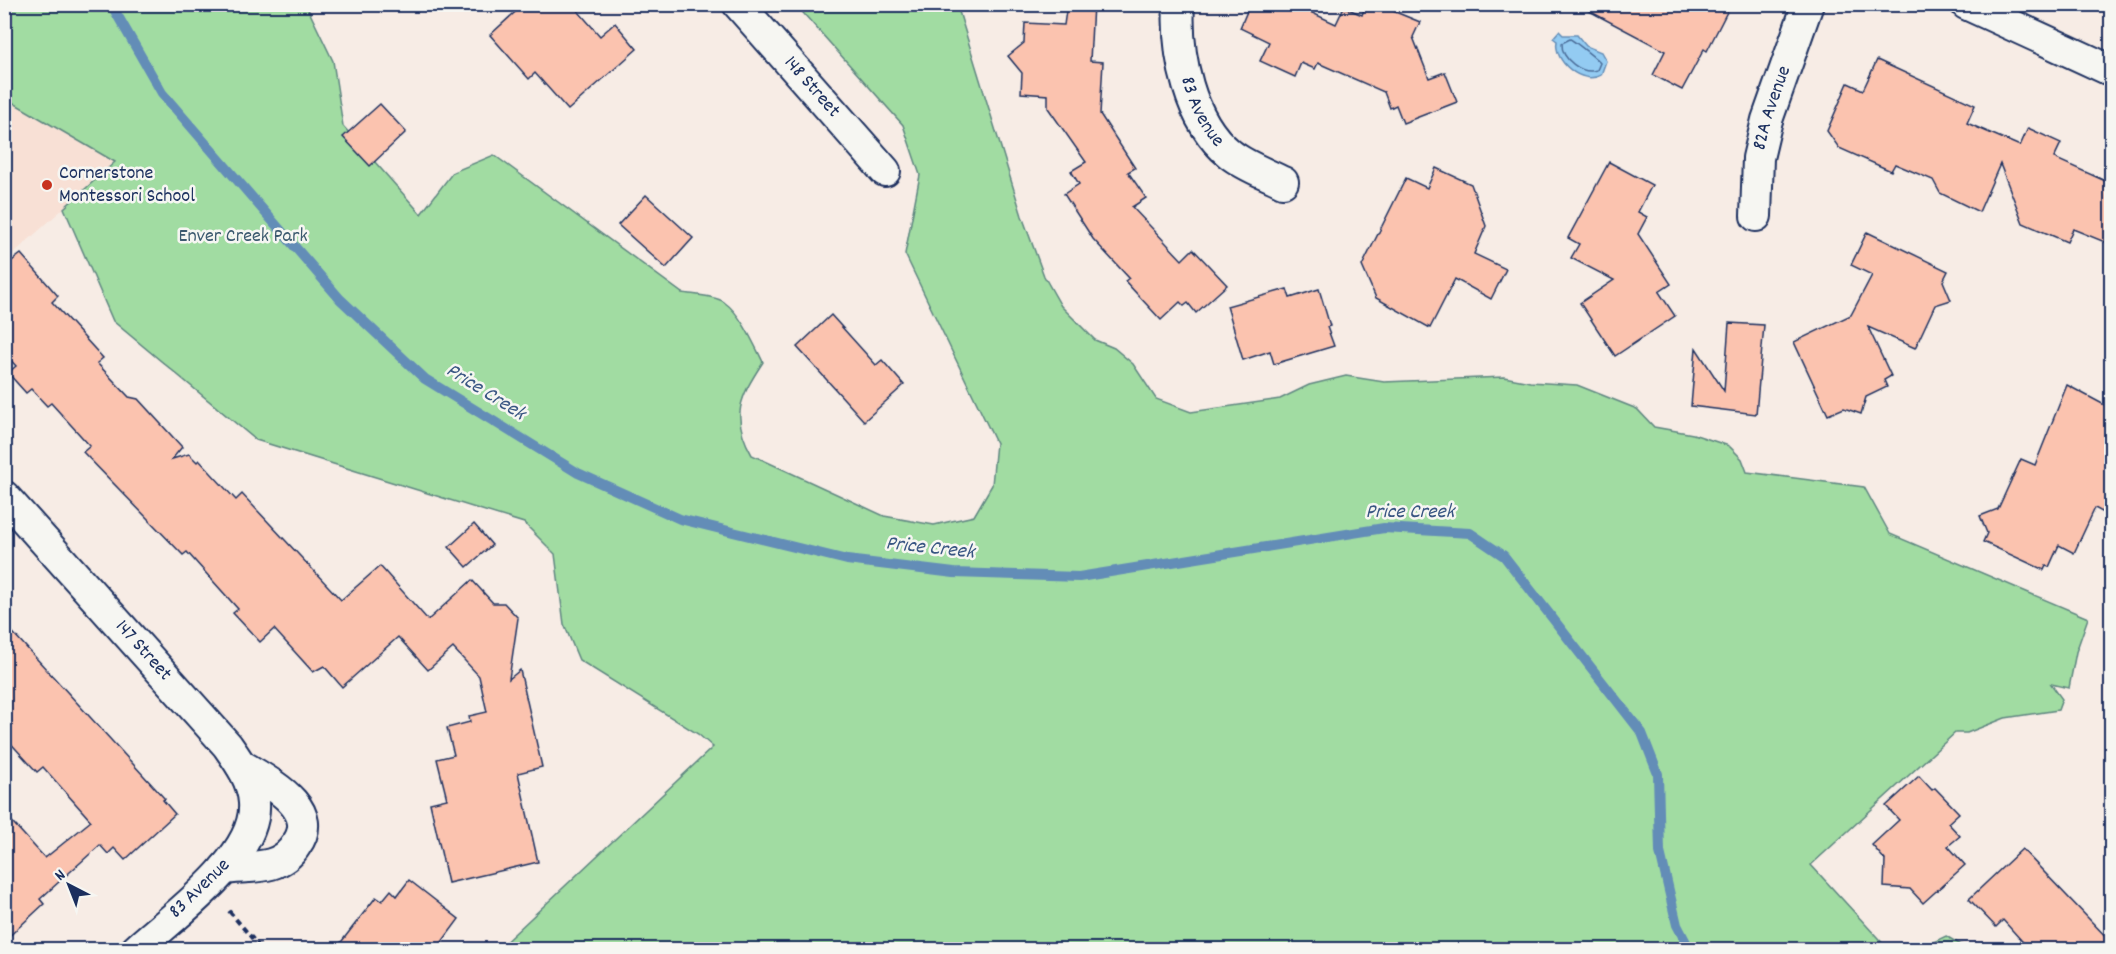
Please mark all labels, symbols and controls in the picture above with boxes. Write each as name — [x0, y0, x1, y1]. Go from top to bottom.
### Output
street label: 148 Street — [776, 50, 846, 124]
street label: 82A Avenue — [1746, 62, 1799, 153]
street label: 83 Avenue — [1172, 74, 1231, 154]
place label: Cornerstone Montessori School — [59, 160, 195, 211]
marker: Cornerstone Montessori School — [40, 178, 54, 192]
park label: Enver Creek Park — [178, 223, 308, 251]
water label: Price Creek — [439, 357, 533, 431]
water label: Price Creek — [1366, 498, 1457, 528]
water label: Price Creek — [884, 529, 978, 569]
street label: 147 Street — [108, 614, 178, 688]
street label: 83 Avenue — [163, 852, 237, 926]
north arrow — [39, 855, 99, 915]
text: N — [50, 864, 71, 887]

